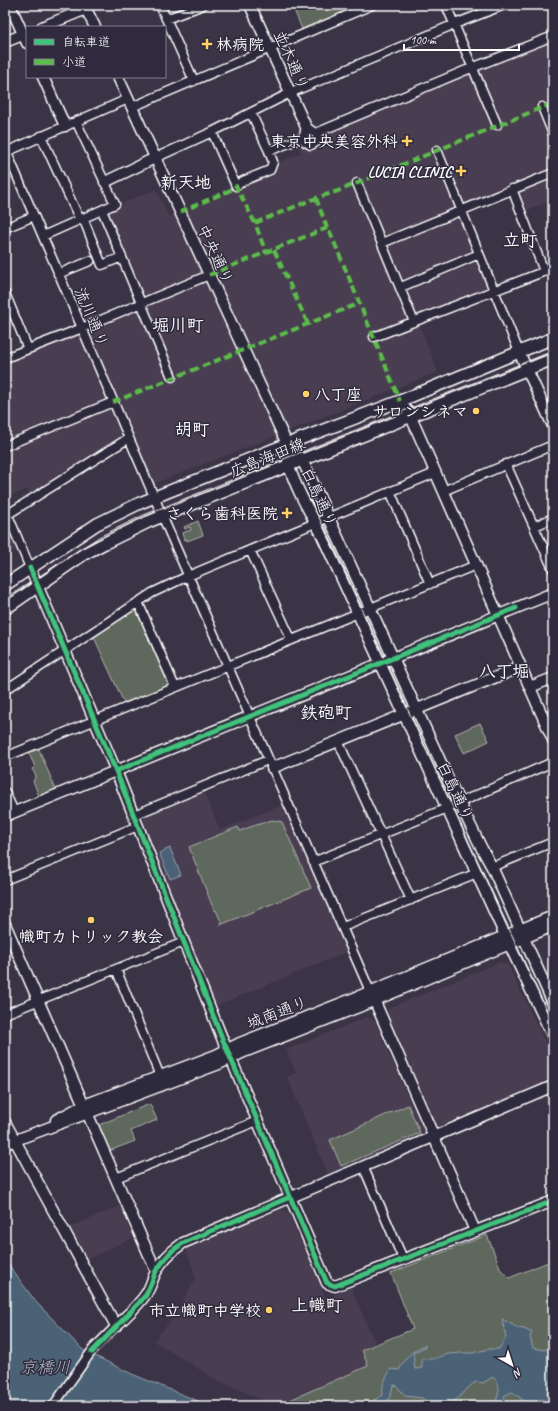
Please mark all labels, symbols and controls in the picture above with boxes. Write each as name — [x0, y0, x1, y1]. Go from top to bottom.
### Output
legend — [26, 26, 166, 78]
scale bar — [404, 26, 519, 52]
street label: 並木通り — [269, 27, 313, 94]
text: 100 m — [410, 32, 437, 48]
text: 自転車道 — [62, 34, 110, 50]
place label: 林病院 — [216, 35, 264, 55]
marker: 林病院 — [201, 38, 213, 50]
text: 小道 — [62, 54, 86, 70]
place label: 東京中央美容外科 — [270, 132, 398, 152]
marker: 東京中央美容外科 — [401, 135, 413, 147]
place label: LUCIA CLINIC — [368, 162, 454, 182]
marker: LUCIA CLINIC — [455, 165, 467, 177]
district label: 新天地 — [161, 172, 212, 193]
street label: 中央通り — [193, 221, 238, 288]
district label: 立町 — [503, 230, 537, 251]
street label: 流川通り — [69, 284, 113, 351]
district label: 堀川町 — [153, 315, 204, 336]
place label: 八丁座 — [314, 385, 362, 405]
marker: 八丁座 — [301, 389, 311, 399]
place label: サロンシネマ — [372, 402, 468, 422]
marker: サロンシネマ — [471, 406, 481, 416]
district label: 胡町 — [175, 419, 209, 440]
street label: 広島海田線 — [227, 434, 308, 482]
street label: 白島通り — [297, 464, 342, 531]
place label: さくら歯科医院 — [166, 504, 278, 524]
marker: さくら歯科医院 — [281, 507, 293, 519]
district label: 八丁堀 — [479, 661, 530, 682]
district label: 鉄砲町 — [301, 702, 352, 723]
street label: 白島通り — [433, 758, 478, 825]
marker: 幟町カトリック教会 — [86, 915, 96, 925]
place label: 幟町カトリック教会 — [19, 927, 163, 947]
street label: 城南通り — [244, 992, 311, 1034]
district label: 上幟町 — [292, 1295, 343, 1316]
place label: 市立幟町中学校 — [149, 1301, 261, 1321]
marker: 市立幟町中学校 — [264, 1305, 274, 1315]
north arrow — [492, 1345, 532, 1385]
water label: 京橋川 — [20, 1357, 71, 1378]
text: N — [510, 1365, 525, 1382]

